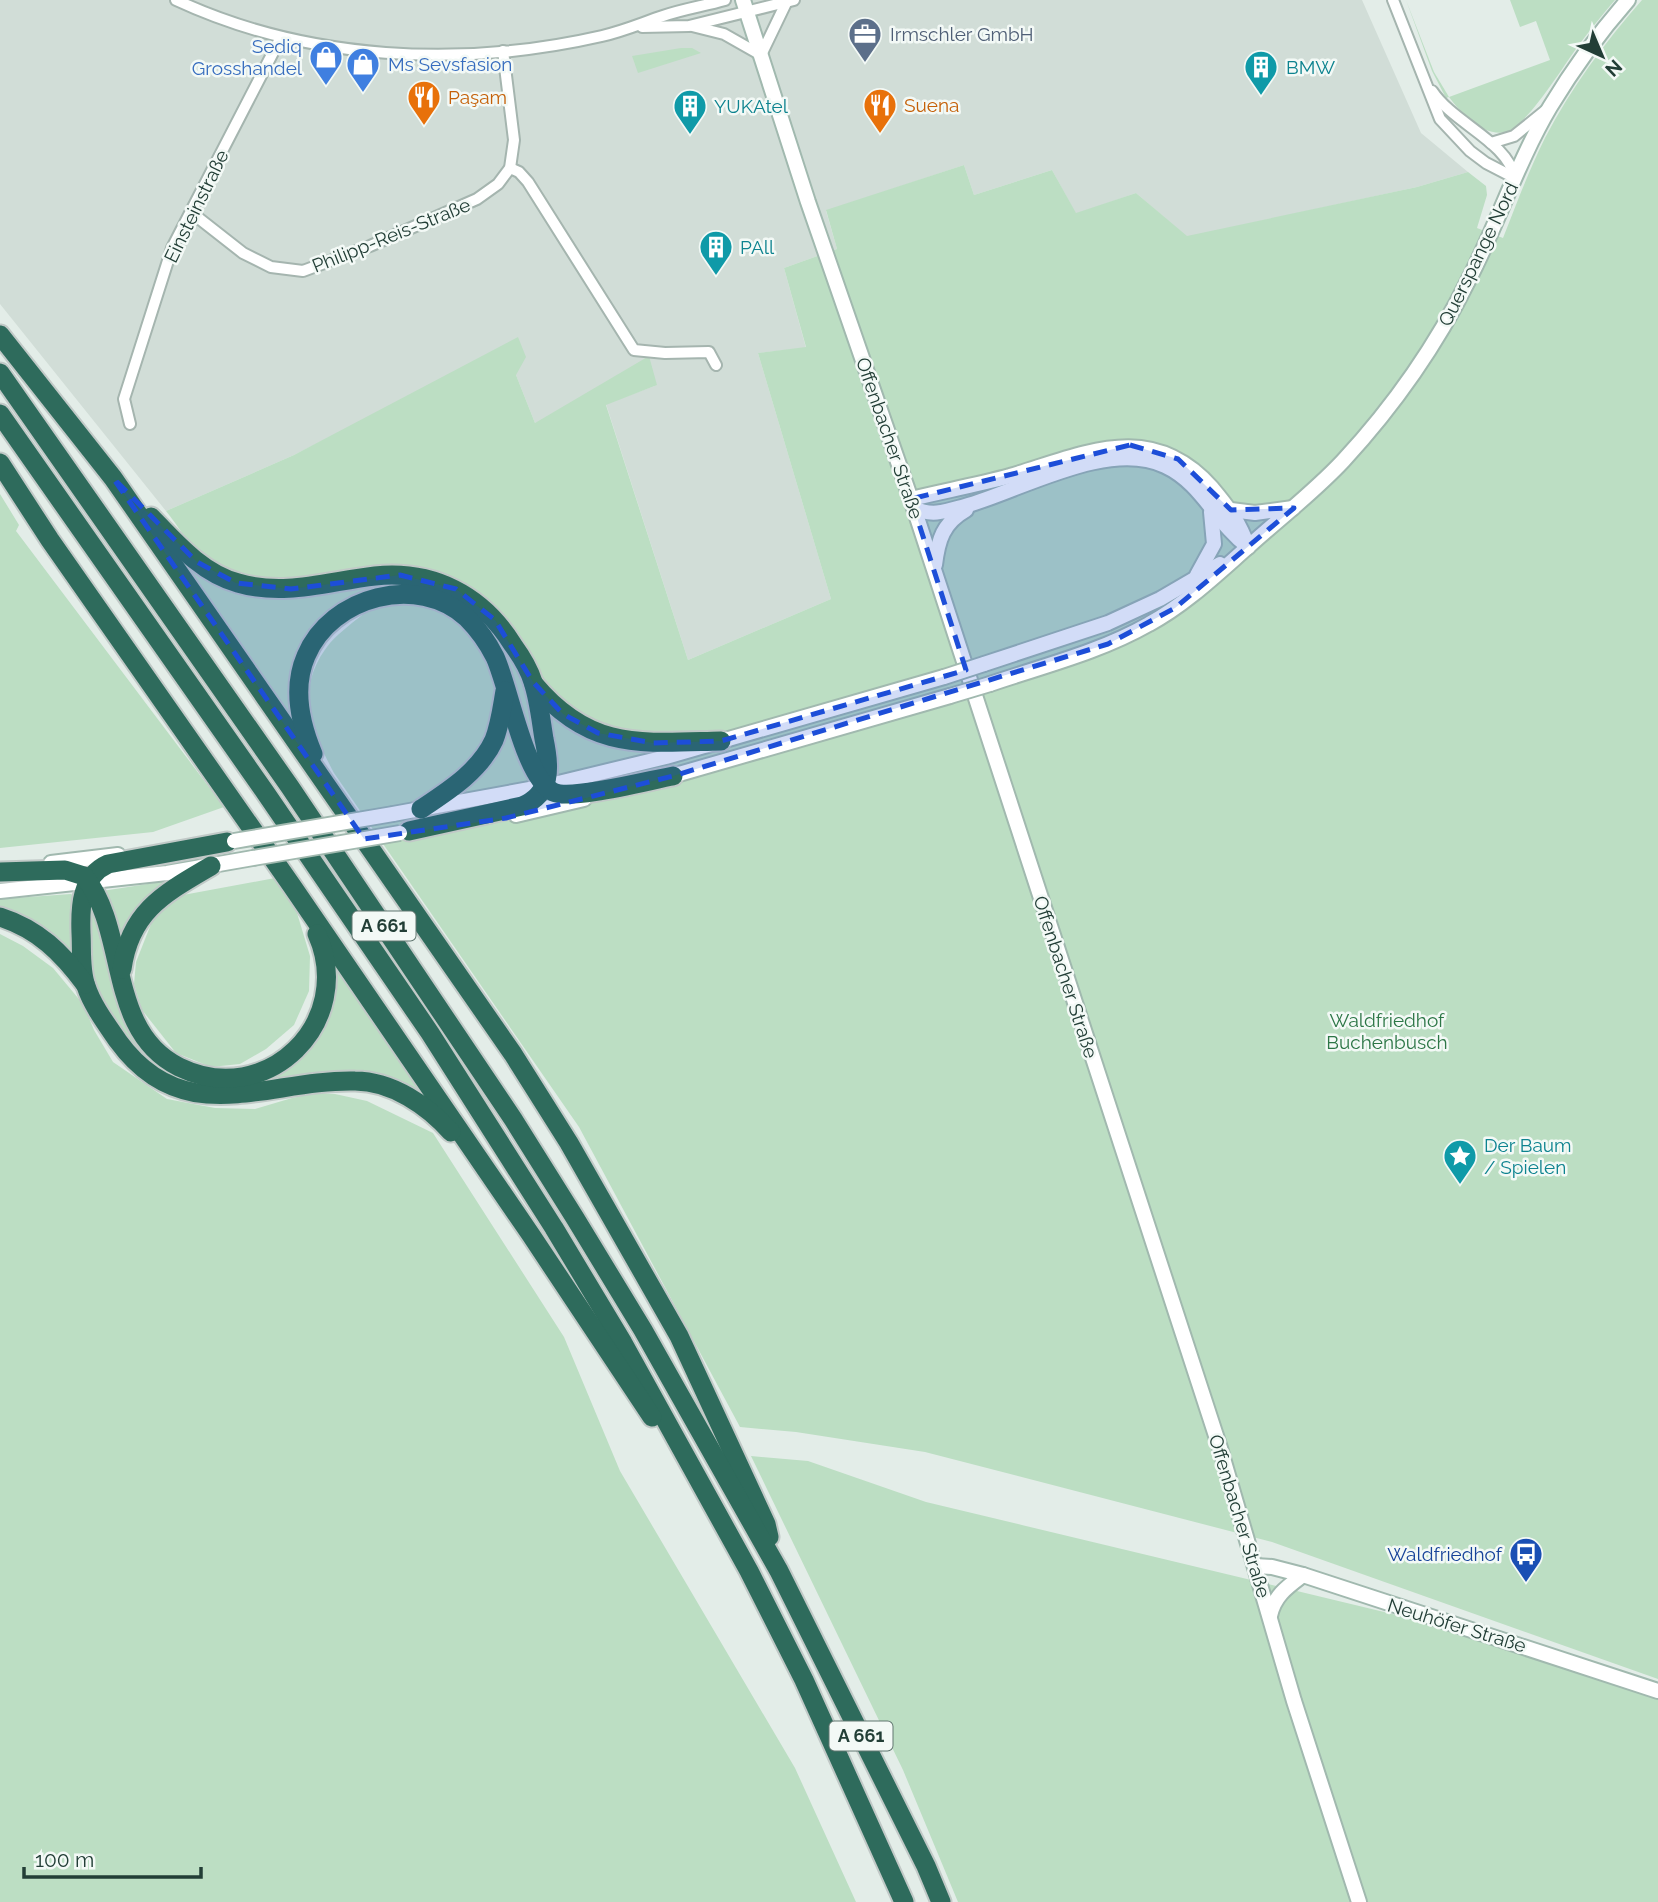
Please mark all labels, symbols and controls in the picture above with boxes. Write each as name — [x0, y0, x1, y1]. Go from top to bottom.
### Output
office icon: Irmschler GmbH — [846, 15, 884, 64]
north arrow — [1567, 21, 1637, 91]
place label: Irmschler GmbH — [890, 23, 1034, 45]
place label: Sediq Grosshandel — [192, 35, 303, 79]
shop icon: Sediq Grosshandel — [307, 38, 345, 87]
shop icon: Ms Sevsfasion — [344, 45, 382, 94]
building icon: BMW — [1242, 48, 1280, 97]
place label: Ms Sevsfasion — [388, 53, 512, 75]
text: N — [1601, 55, 1627, 81]
place label: BMW — [1286, 56, 1335, 78]
restaurant icon: Paşam — [405, 78, 443, 127]
place label: Paşam — [448, 86, 507, 108]
restaurant icon: Suena — [861, 86, 899, 135]
building icon: YUKAtel — [671, 87, 709, 136]
place label: Suena — [904, 94, 959, 116]
place label: YUKAtel — [714, 95, 789, 117]
street label: Einsteinstraße — [159, 146, 233, 266]
street label: Querspange Nord — [1434, 178, 1522, 330]
street label: Philipp-Reis-Straße — [309, 193, 473, 277]
building icon: PAll — [697, 228, 735, 277]
place label: PAll — [740, 236, 775, 258]
street label: Offenbacher Straße — [852, 354, 928, 522]
street label: Offenbacher Straße — [1029, 893, 1103, 1061]
road number: A 661 — [352, 911, 416, 940]
park label: Waldfriedhof Buchenbusch — [1326, 1009, 1448, 1053]
place label: Der Baum / Spielen — [1484, 1134, 1572, 1178]
place icon: Der Baum / Spielen — [1441, 1137, 1479, 1186]
street label: Offenbacher Straße — [1205, 1432, 1275, 1600]
bus stop icon: Waldfriedhof — [1507, 1535, 1545, 1584]
place label: Waldfriedhof — [1387, 1543, 1503, 1565]
street label: Neuhöfer Straße — [1385, 1593, 1529, 1657]
road number: A 661 — [830, 1722, 892, 1750]
scale bar — [24, 1836, 201, 1880]
text: 100 m — [35, 1847, 94, 1872]

